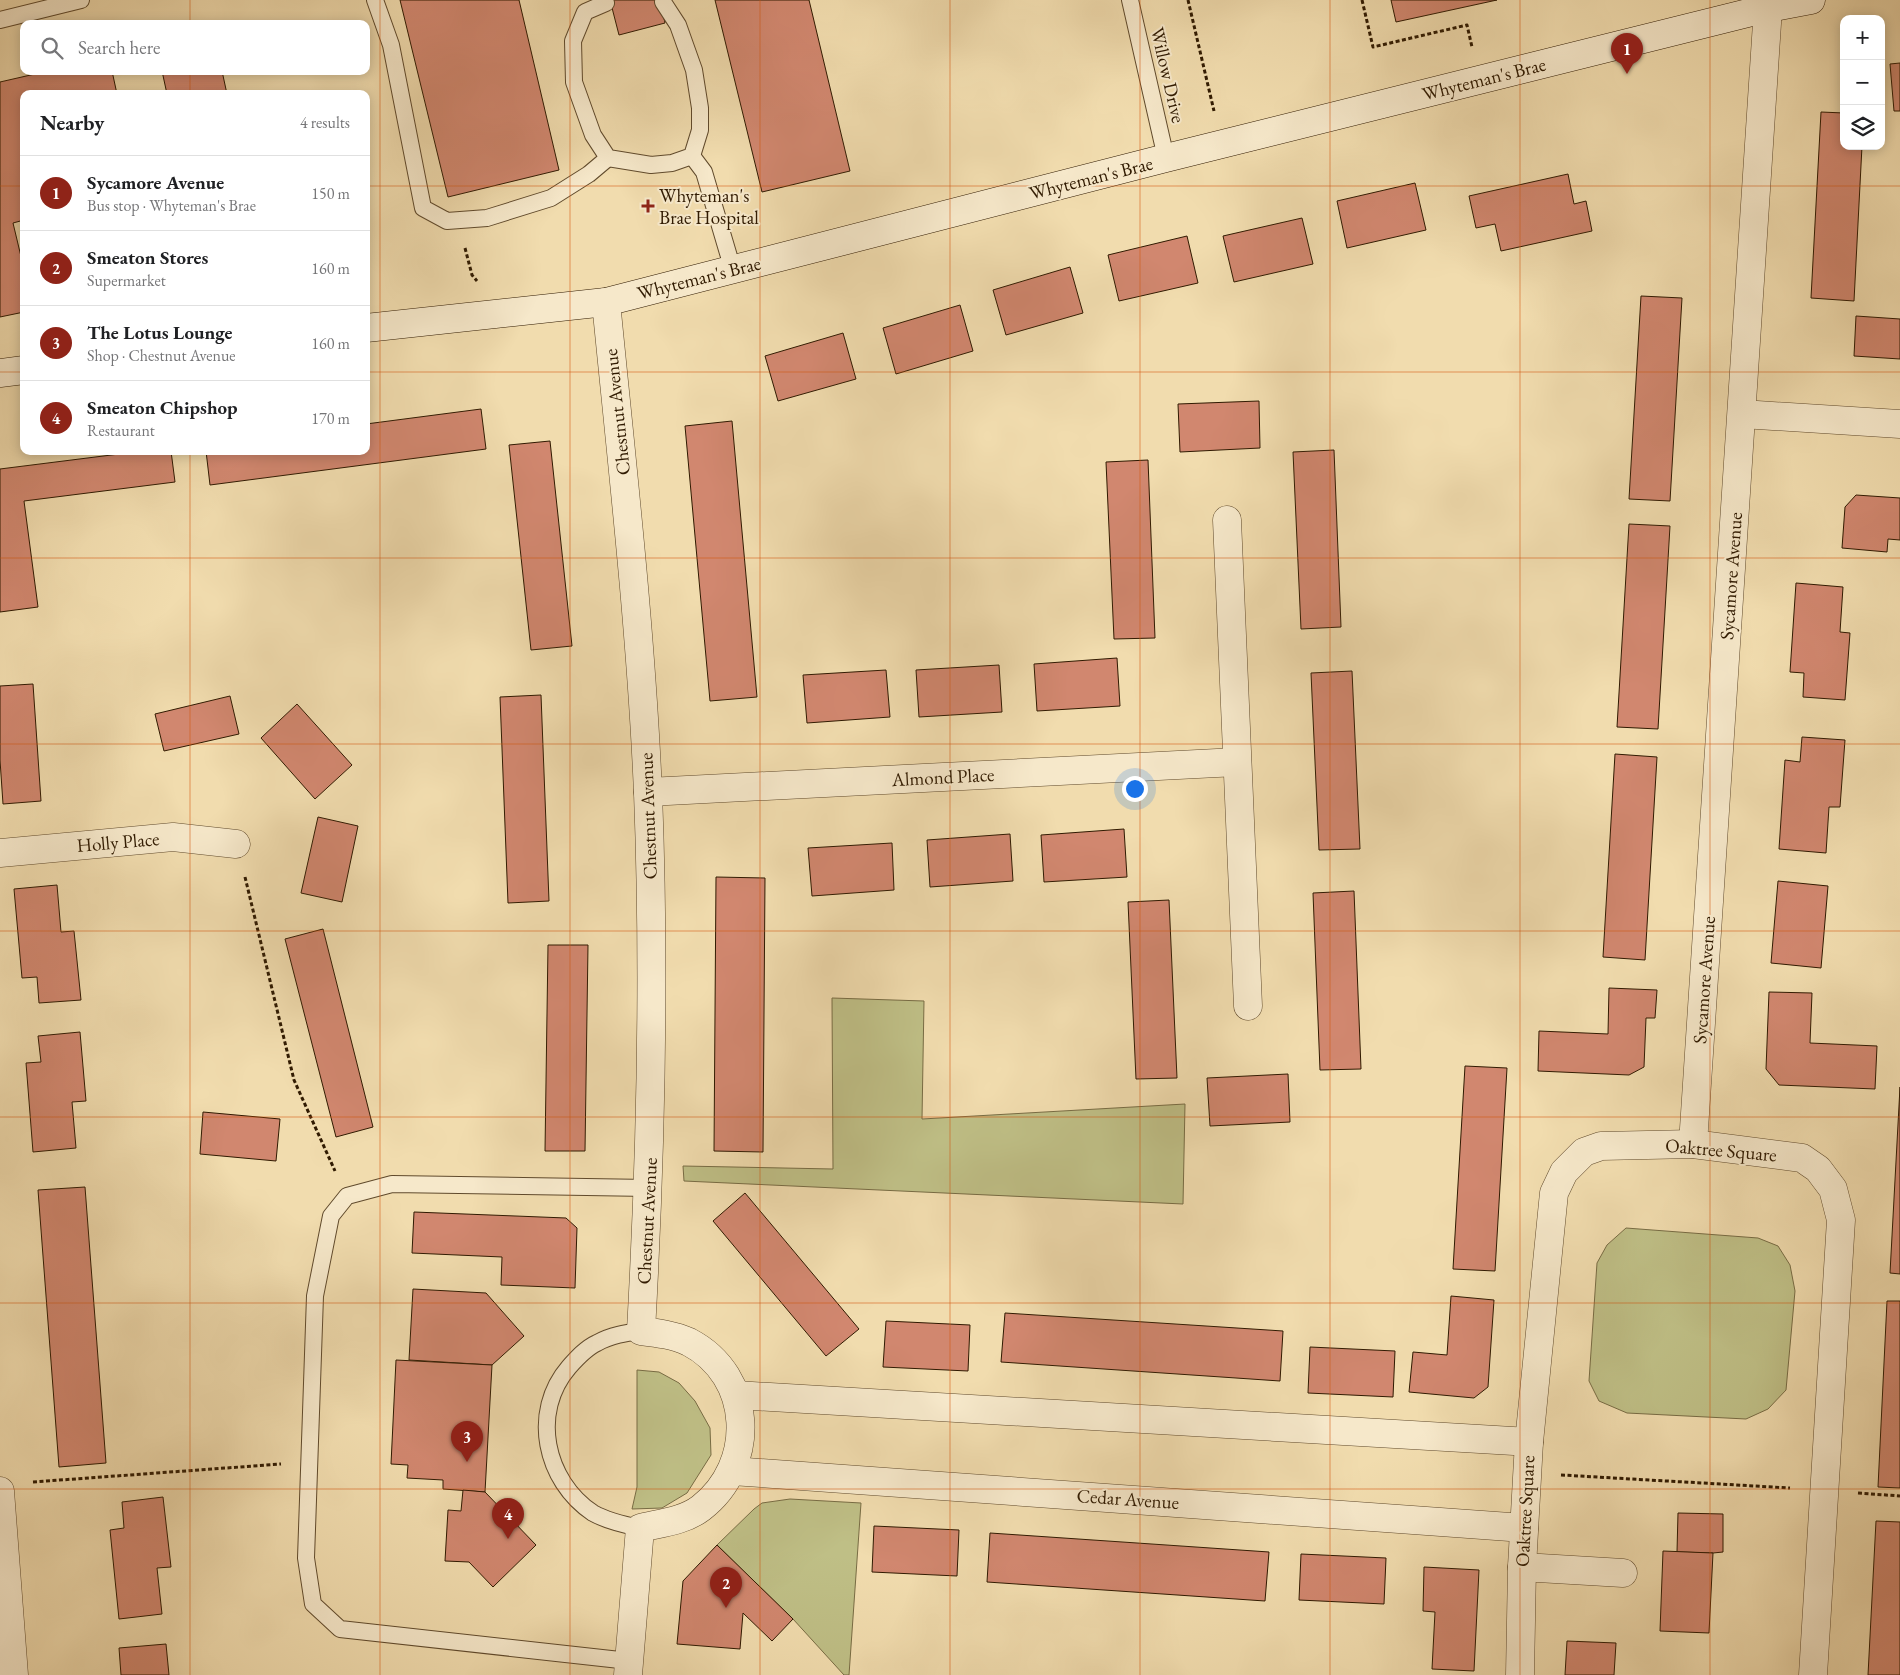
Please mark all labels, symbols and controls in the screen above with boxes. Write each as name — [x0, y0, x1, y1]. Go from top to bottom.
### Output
map controls — [1840, 15, 1885, 150]
button: + — [1840, 15, 1885, 60]
search box — [20, 20, 370, 75]
street label: Willow Drive — [1145, 25, 1191, 125]
pin: 1 — [1611, 33, 1643, 74]
icon: search — [38, 34, 66, 62]
text: Search here — [78, 35, 160, 60]
street label: Whyteman's Brae — [1419, 52, 1549, 106]
button: − — [1840, 60, 1885, 105]
button: layers — [1840, 105, 1885, 150]
text: Nearby — [40, 109, 104, 136]
text: 4 results — [300, 112, 350, 133]
street label: Whyteman's Brae — [1026, 151, 1156, 205]
text: Sycamore Avenue — [87, 170, 224, 195]
text: 1 — [52, 183, 60, 204]
text: 150 m — [311, 183, 350, 204]
place label: Whyteman's Brae Hospital — [659, 183, 759, 230]
text: Bus stop · Whyteman's Brae — [87, 195, 256, 216]
marker: Whyteman's Brae Hospital — [641, 199, 655, 213]
text: Smeaton Stores — [87, 245, 208, 270]
street label: Whyteman's Brae — [634, 251, 764, 305]
text: 2 — [52, 258, 60, 279]
text: 160 m — [311, 258, 350, 279]
text: Supermarket — [87, 270, 166, 291]
text: The Lotus Lounge — [87, 320, 233, 345]
text: 3 — [52, 333, 60, 354]
text: 160 m — [311, 333, 350, 354]
text: Shop · Chestnut Avenue — [87, 345, 236, 366]
street label: Chestnut Avenue — [598, 347, 636, 477]
text: Smeaton Chipshop — [87, 395, 238, 420]
text: 4 — [52, 408, 60, 429]
text: 170 m — [311, 408, 350, 429]
text: Restaurant — [87, 420, 155, 441]
street label: Sycamore Avenue — [1714, 511, 1748, 641]
street label: Chestnut Avenue — [633, 752, 663, 880]
street label: Almond Place — [890, 762, 995, 792]
your location — [1122, 776, 1148, 802]
street label: Holly Place — [75, 826, 161, 858]
street label: Sycamore Avenue — [1687, 915, 1721, 1045]
street label: Oaktree Square — [1664, 1133, 1778, 1167]
street label: Chestnut Avenue — [631, 1157, 663, 1285]
pin: 3 — [451, 1421, 483, 1462]
street label: Oaktree Square — [1510, 1455, 1540, 1567]
street label: Cedar Avenue — [1076, 1483, 1180, 1515]
pin: 4 — [492, 1498, 524, 1539]
pin: 2 — [710, 1567, 742, 1608]

